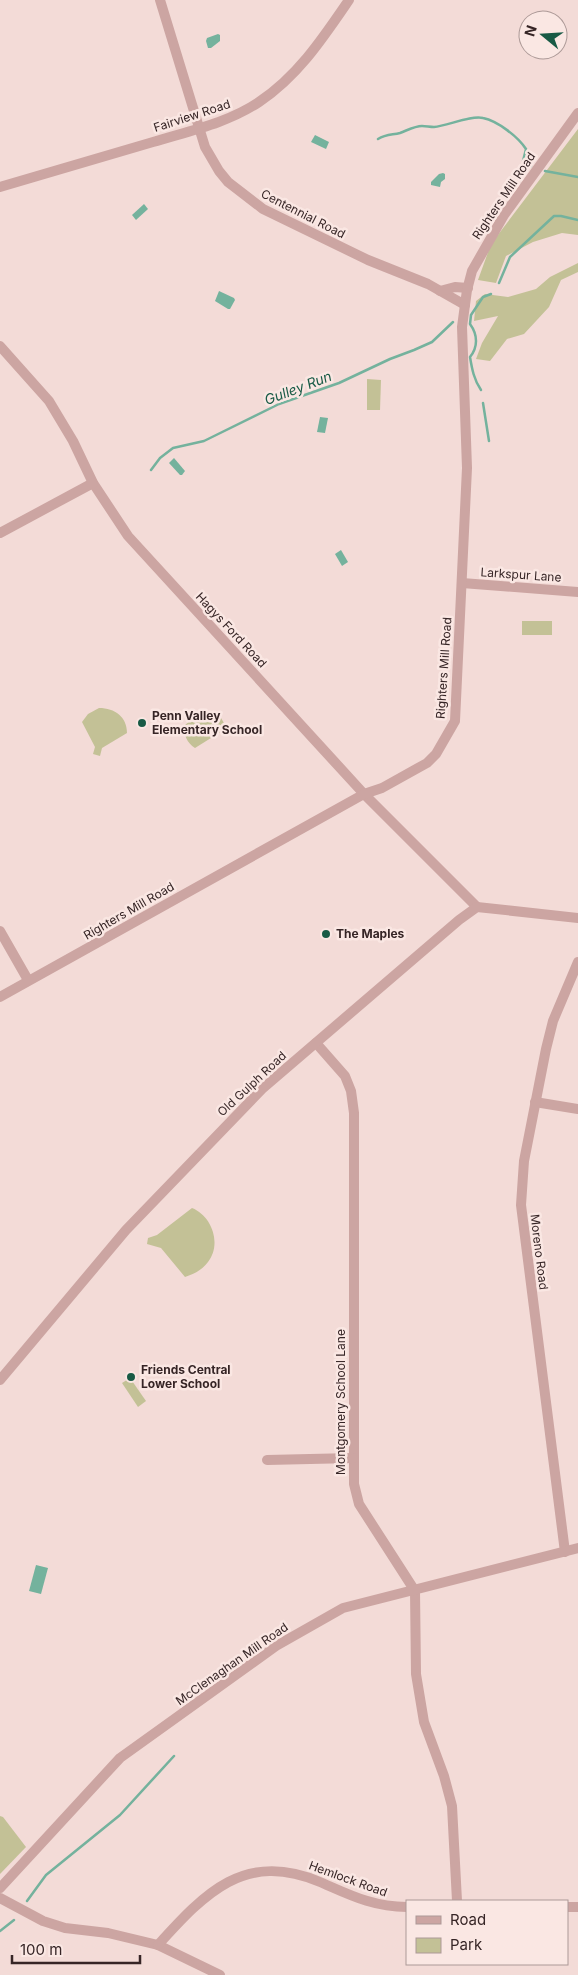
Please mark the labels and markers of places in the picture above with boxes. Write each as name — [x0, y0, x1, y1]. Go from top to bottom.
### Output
place label: Penn Valley Elementary School — [152, 708, 262, 737]
marker: Penn Valley Elementary School — [136, 717, 148, 729]
place label: The Maples — [336, 926, 405, 941]
marker: The Maples — [320, 928, 332, 940]
place label: Friends Central Lower School — [141, 1362, 231, 1391]
marker: Friends Central Lower School — [125, 1371, 137, 1383]

